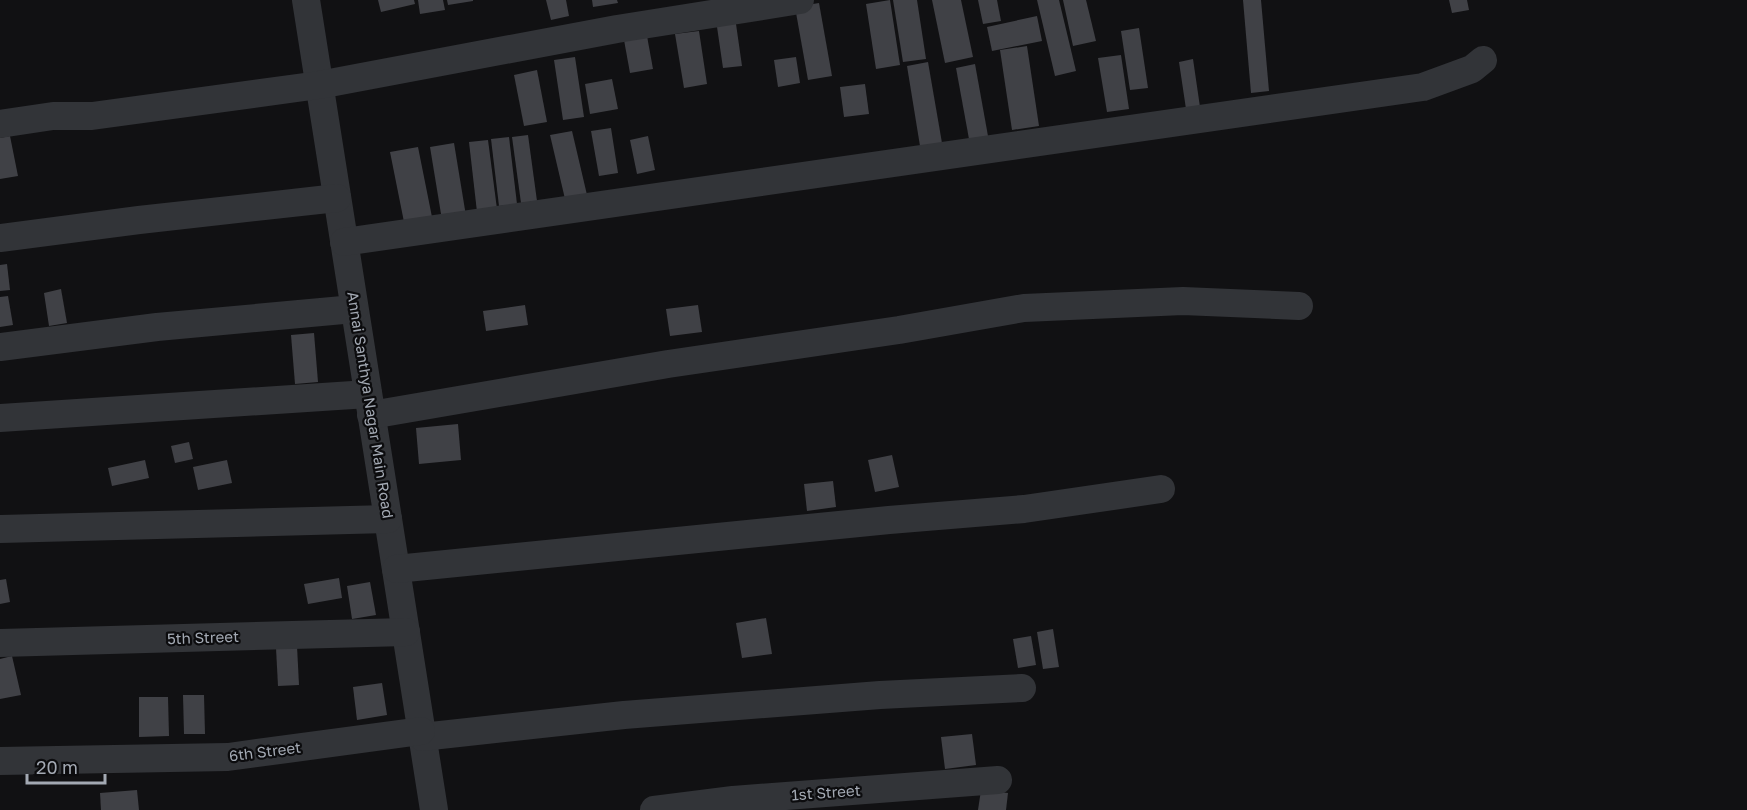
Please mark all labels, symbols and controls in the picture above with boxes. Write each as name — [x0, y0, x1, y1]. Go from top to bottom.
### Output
street label: Annai Santhya Nagar Main Road — [344, 290, 398, 519]
street label: 5th Street — [167, 627, 239, 647]
street label: 6th Street — [228, 738, 302, 764]
scale bar — [27, 747, 105, 785]
text: 20 m — [36, 756, 78, 778]
street label: 1st Street — [791, 781, 861, 803]

